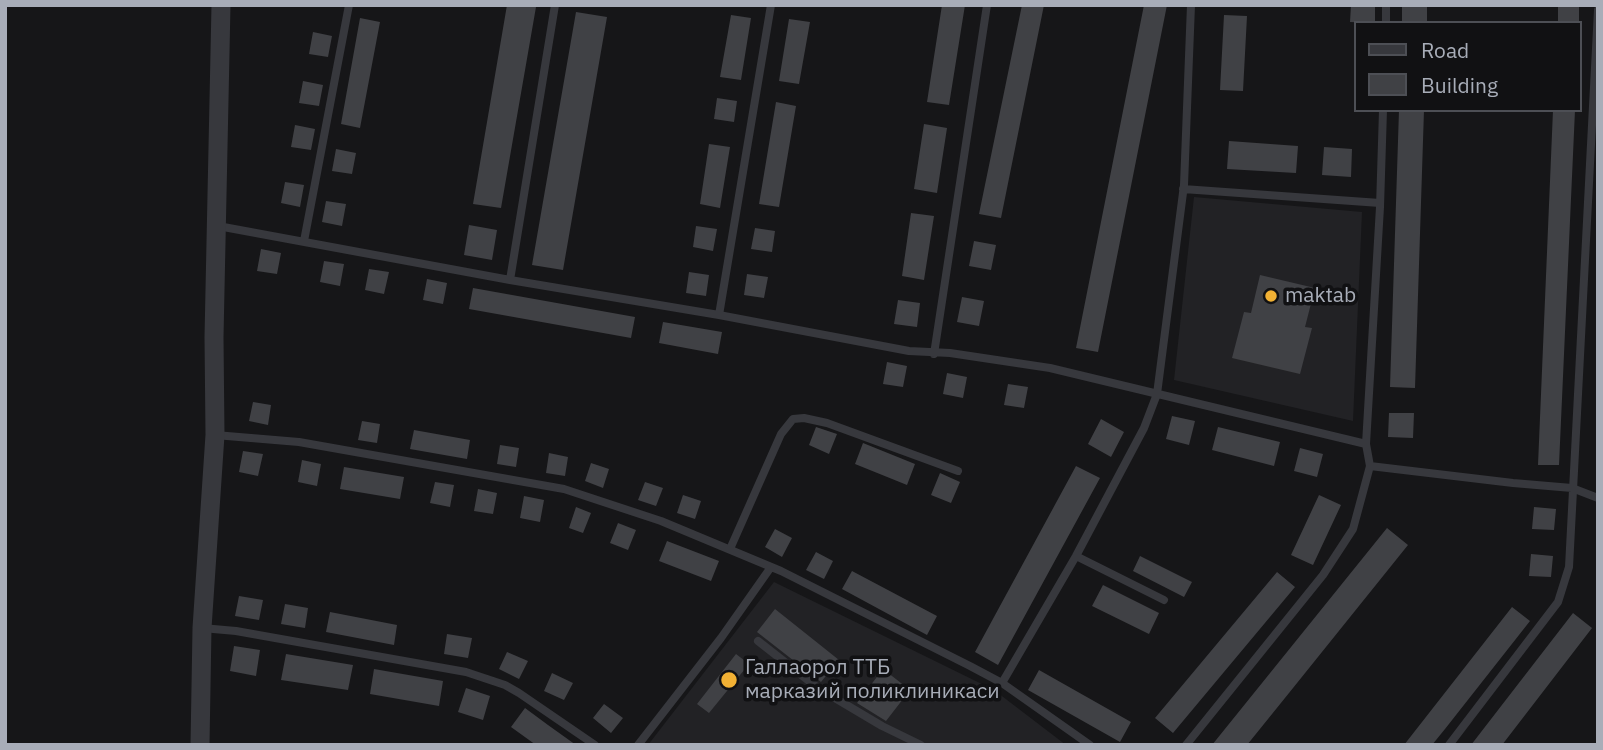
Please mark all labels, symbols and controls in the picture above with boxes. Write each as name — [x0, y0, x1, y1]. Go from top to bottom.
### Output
legend — [1354, 21, 1582, 112]
text: Road — [1421, 36, 1469, 64]
text: Building — [1421, 71, 1498, 99]
place label: maktab — [1285, 283, 1356, 309]
marker: maktab — [1263, 288, 1279, 304]
place label: Галлаорол ТТБ марказий поликлиникаси — [745, 655, 1000, 705]
marker: Галлаорол ТТБ марказий поликлиникаси — [719, 670, 739, 690]

